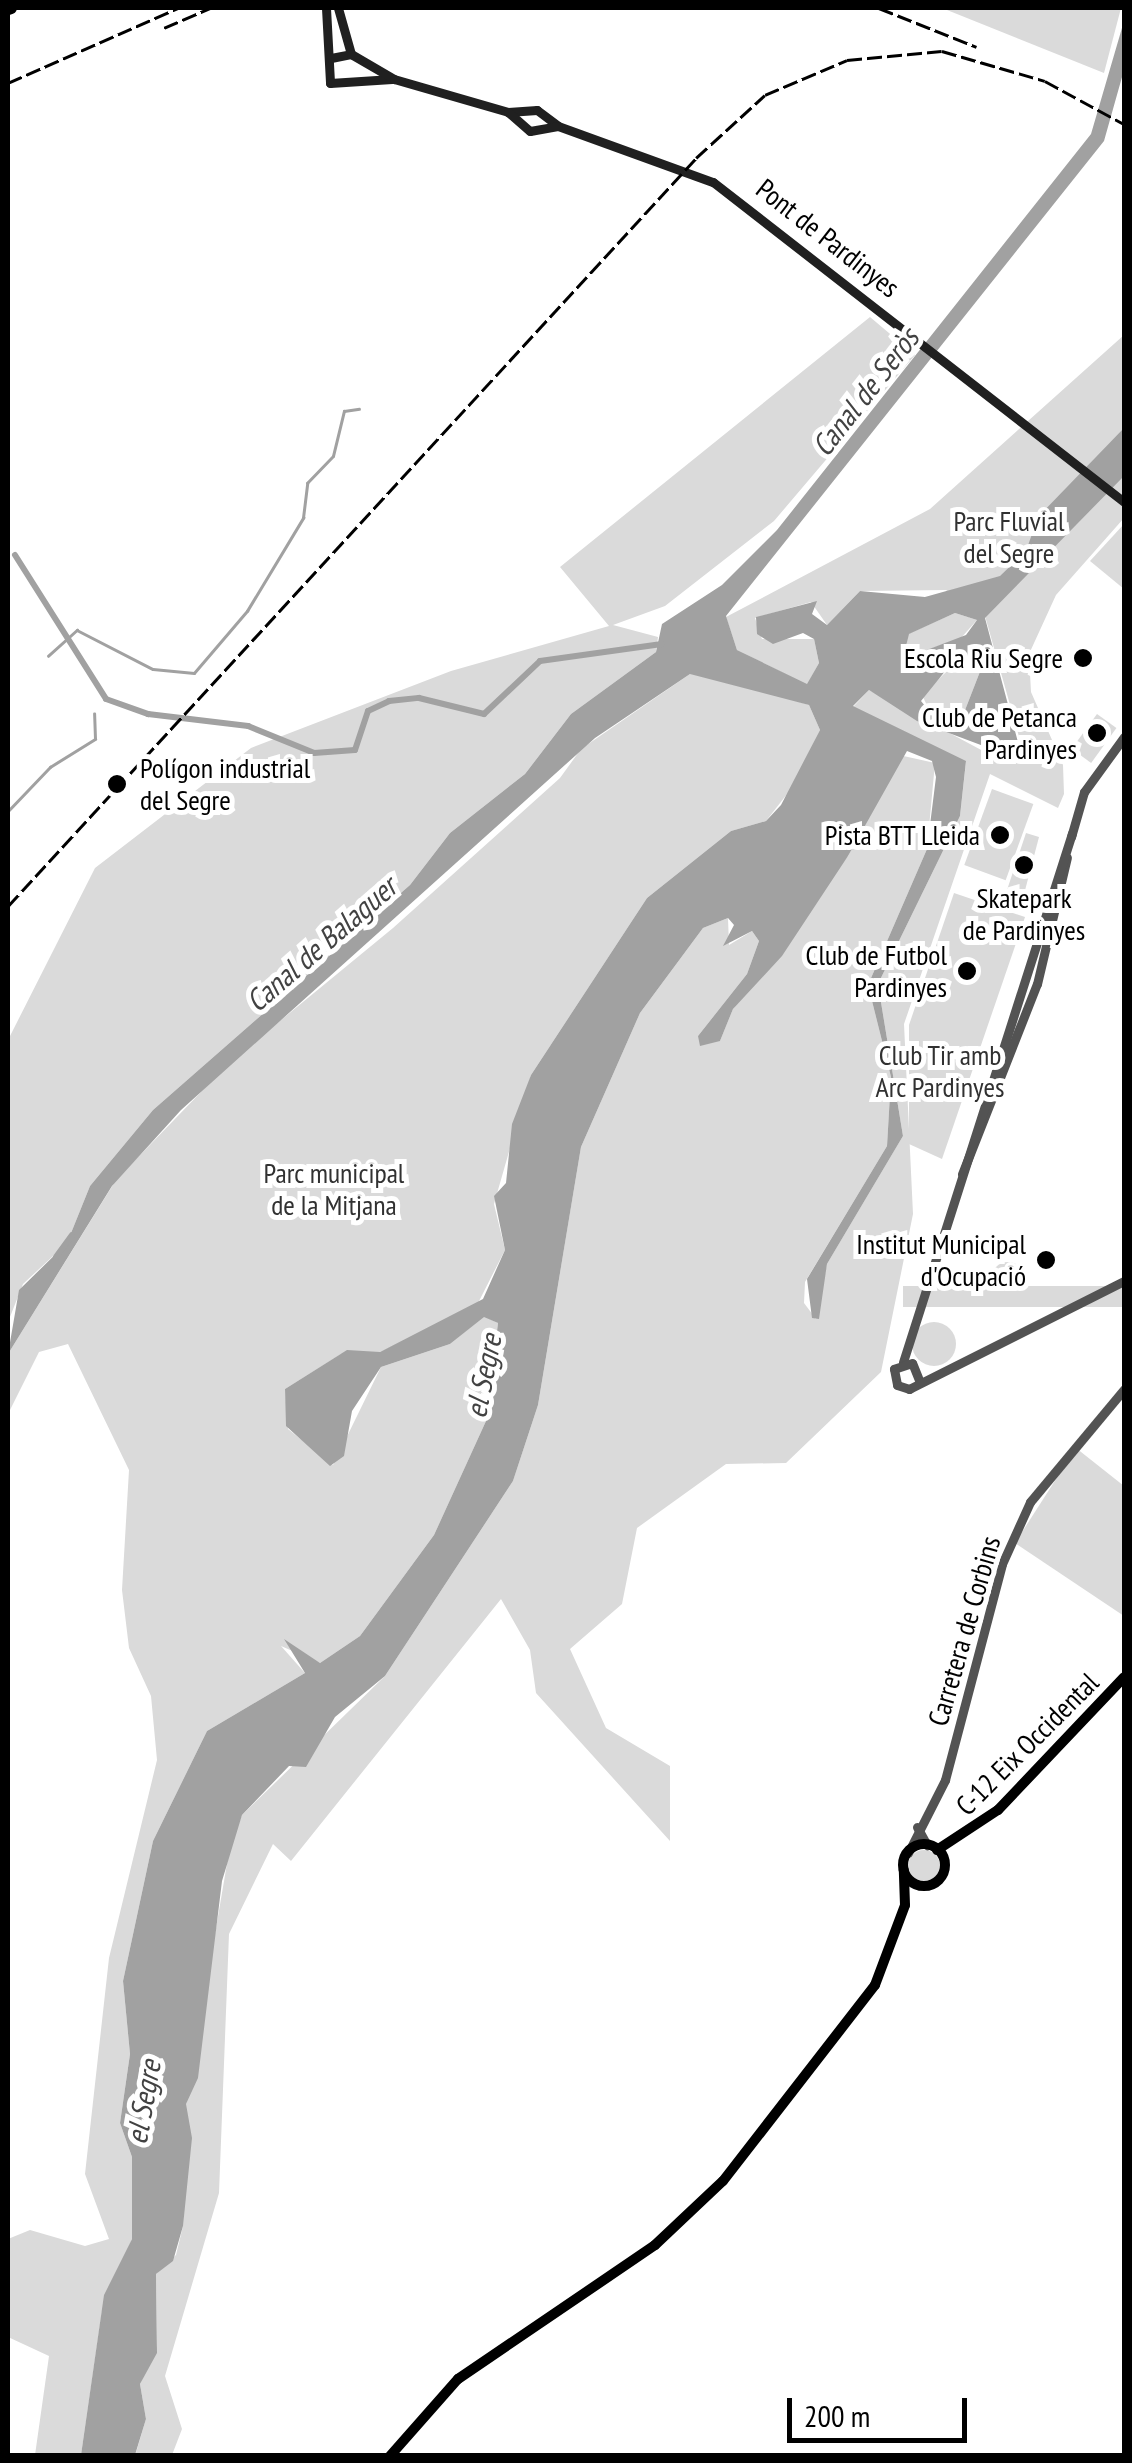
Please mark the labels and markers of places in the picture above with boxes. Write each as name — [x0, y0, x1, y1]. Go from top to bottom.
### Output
place label: Escola Riu Segre — [904, 641, 1063, 675]
marker: Escola Riu Segre — [1072, 647, 1094, 669]
place label: Club de Petanca Pardinyes — [922, 700, 1077, 766]
marker: Club de Petanca Pardinyes — [1086, 722, 1108, 744]
place label: Polígon industrial del Segre — [140, 751, 310, 817]
marker: Polígon industrial del Segre — [104, 771, 130, 797]
place label: Pista BTT Lleida — [824, 818, 980, 852]
marker: Pista BTT Lleida — [989, 824, 1011, 846]
marker: Skatepark de Pardinyes — [1013, 854, 1035, 876]
place label: Skatepark de Pardinyes — [963, 881, 1085, 947]
place label: Club de Futbol Pardinyes — [806, 938, 947, 1004]
marker: Club de Futbol Pardinyes — [956, 960, 978, 982]
place label: Institut Municipal d'Ocupació — [856, 1227, 1026, 1293]
marker: Institut Municipal d'Ocupació — [1035, 1249, 1057, 1271]

